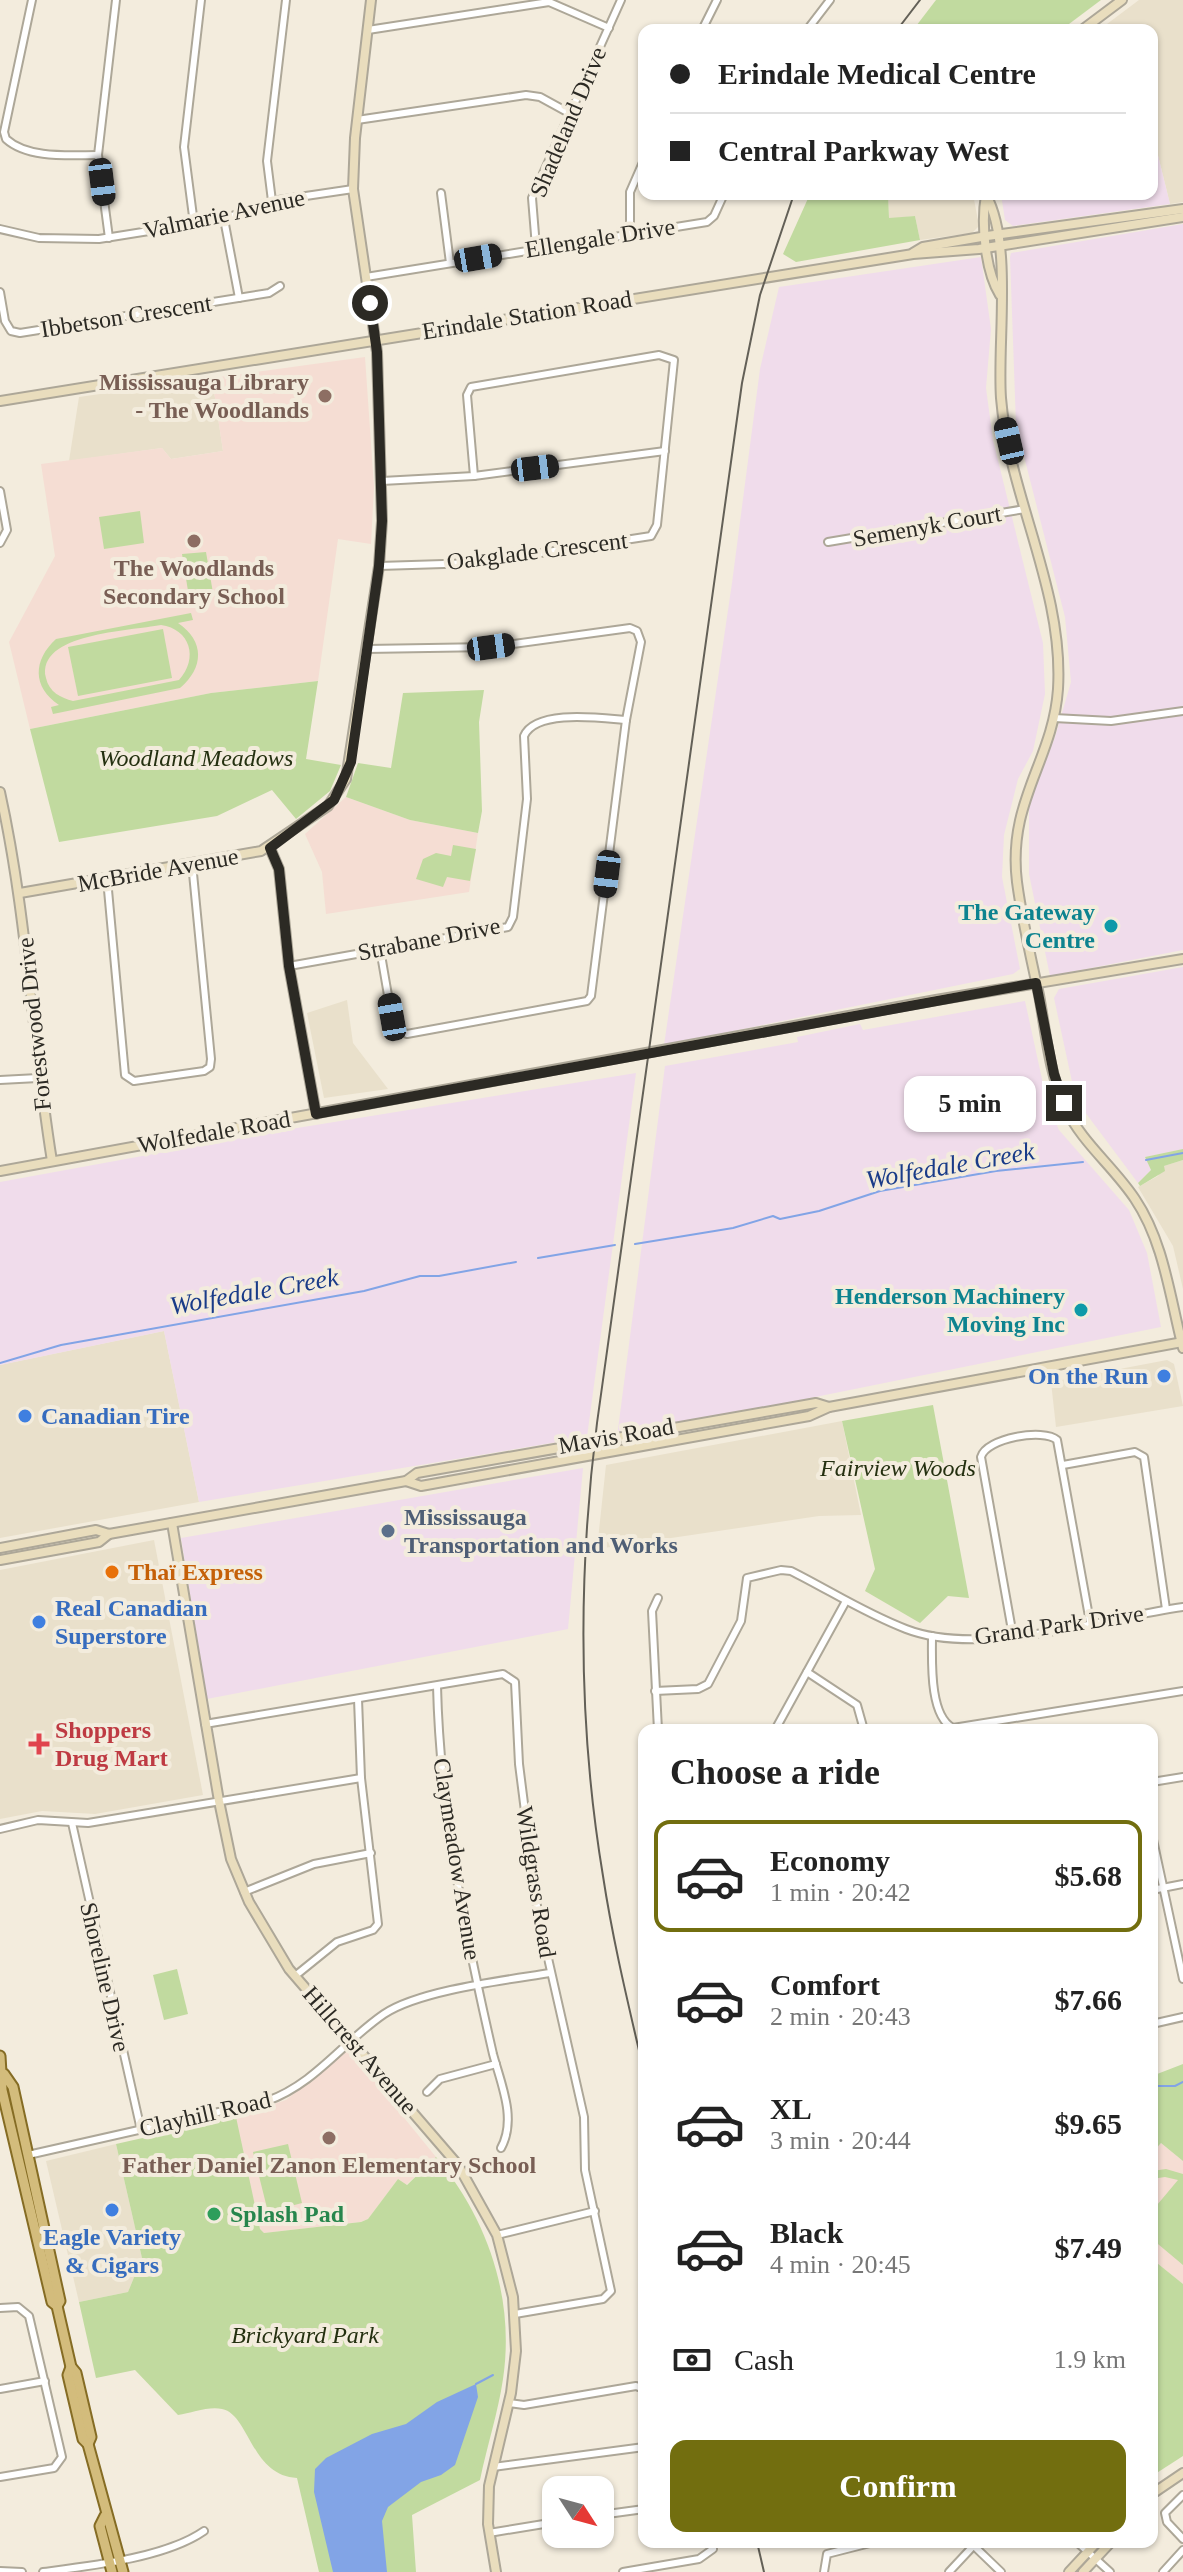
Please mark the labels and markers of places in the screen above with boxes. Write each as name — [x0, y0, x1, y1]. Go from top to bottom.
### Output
place label: Mississauga Library - The Woodlands — [99, 369, 309, 423]
marker: Mississauga Library - The Woodlands — [316, 387, 334, 405]
marker: The Woodlands Secondary School — [185, 532, 203, 550]
place label: The Woodlands Secondary School — [103, 555, 285, 609]
place label: The Gateway Centre — [958, 899, 1095, 953]
marker: The Gateway Centre — [1102, 917, 1120, 935]
place label: Henderson Machinery Moving Inc — [835, 1283, 1065, 1337]
marker: Henderson Machinery Moving Inc — [1072, 1301, 1090, 1319]
place label: On the Run — [1028, 1363, 1148, 1389]
marker: On the Run — [1155, 1367, 1173, 1385]
place label: Canadian Tire — [41, 1403, 190, 1429]
marker: Canadian Tire — [16, 1407, 34, 1425]
place label: Mississauga Transportation and Works — [404, 1504, 678, 1558]
marker: Mississauga Transportation and Works — [379, 1522, 397, 1540]
place label: Thaï Express — [128, 1559, 263, 1585]
marker: Thaï Express — [103, 1563, 121, 1581]
place label: Real Canadian Superstore — [55, 1595, 208, 1649]
marker: Real Canadian Superstore — [30, 1613, 48, 1631]
place label: Shoppers Drug Mart — [55, 1717, 168, 1771]
marker: Shoppers Drug Mart — [30, 1735, 48, 1753]
marker: Father Daniel Zanon Elementary School — [320, 2129, 338, 2147]
place label: Father Daniel Zanon Elementary School — [122, 2152, 536, 2178]
marker: Eagle Variety & Cigars — [103, 2201, 121, 2219]
place label: Splash Pad — [230, 2201, 345, 2227]
marker: Splash Pad — [205, 2205, 223, 2223]
place label: Eagle Variety & Cigars — [43, 2224, 181, 2278]

